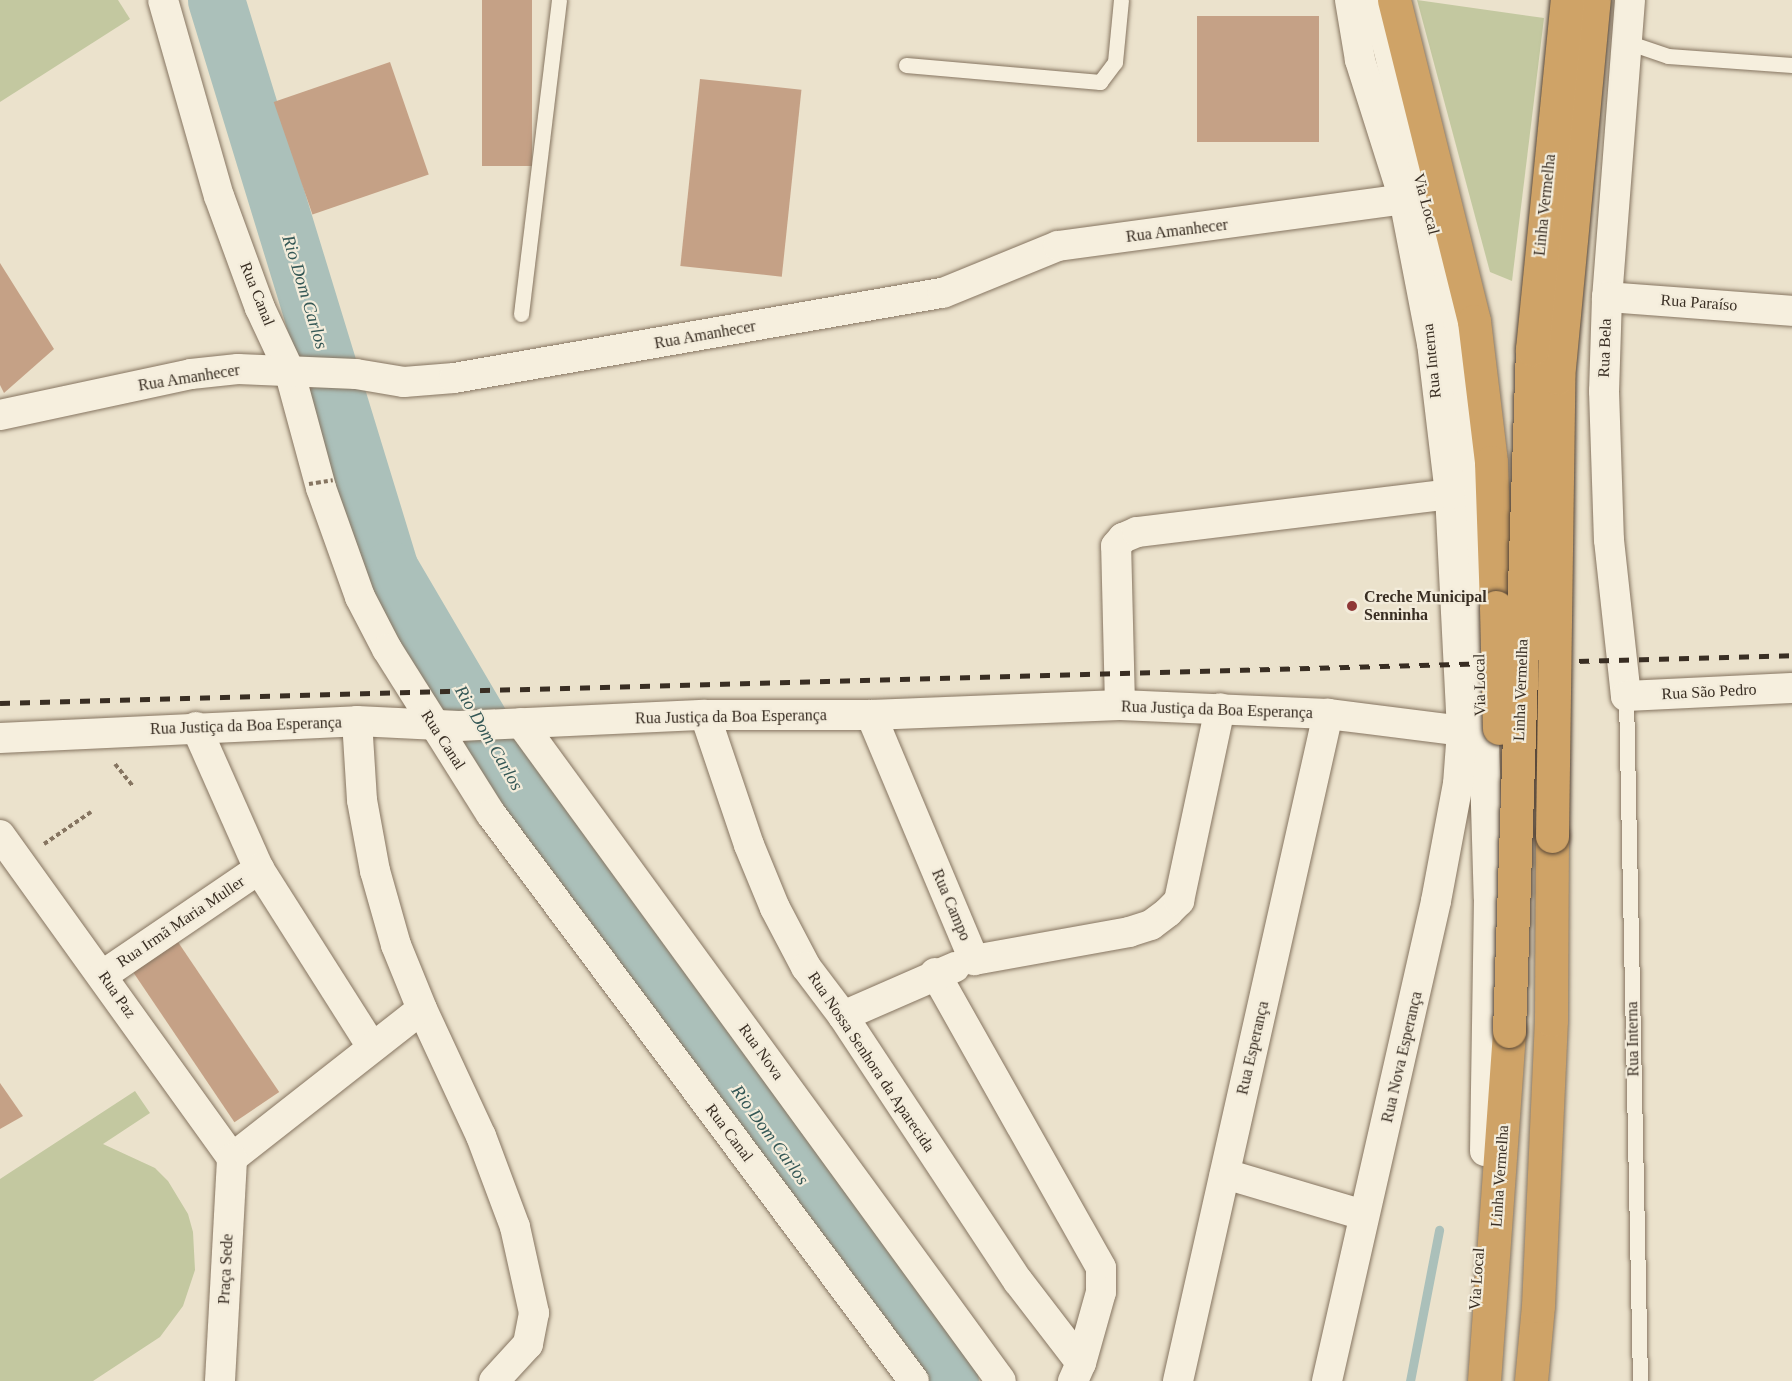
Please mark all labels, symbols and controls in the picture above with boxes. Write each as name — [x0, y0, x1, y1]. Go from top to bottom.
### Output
street label: Linha Vermelha — [1530, 153, 1560, 257]
street label: Via Local — [1409, 171, 1443, 237]
street label: Rua Amanhecer — [1124, 215, 1230, 247]
water label: Rio Dom Carlos — [277, 232, 333, 352]
street label: Rua Canal — [236, 259, 278, 329]
street label: Rua Paraíso — [1660, 291, 1738, 315]
street label: Rua Amanhecer — [652, 317, 758, 353]
street label: Rua Bela — [1594, 318, 1616, 378]
street label: Rua Interna — [1419, 323, 1445, 399]
street label: Rua Amanhecer — [136, 360, 242, 396]
place label: Creche Municipal Senninha — [1364, 587, 1487, 625]
marker: Creche Municipal Senninha — [1345, 599, 1359, 613]
street label: Linha Vermelha — [1510, 638, 1532, 742]
street label: Via Local — [1470, 654, 1490, 716]
street label: Rua São Pedro — [1661, 680, 1757, 704]
water label: Rio Dom Carlos — [450, 681, 528, 795]
street label: Rua Justiça da Boa Esperança — [1121, 697, 1313, 723]
street label: Rua Justiça da Boa Esperança — [635, 706, 827, 728]
street label: Rua Canal — [417, 707, 469, 773]
street label: Rua Justiça da Boa Esperança — [150, 713, 342, 739]
street label: Rua Campo — [927, 866, 975, 944]
street label: Rua Irmã Maria Muller — [114, 872, 248, 972]
street label: Rua Paz — [94, 968, 140, 1022]
street label: Rua Nossa Senhora da Aparecida — [803, 968, 939, 1156]
street label: Rua Nova Esperança — [1378, 989, 1426, 1125]
street label: Rua Esperança — [1233, 999, 1273, 1097]
street label: Rua Interna — [1623, 1001, 1643, 1077]
street label: Rua Nova — [734, 1020, 788, 1084]
water label: Rio Dom Carlos — [727, 1081, 813, 1189]
street label: Rua Canal — [701, 1100, 757, 1166]
street label: Linha Vermelha — [1487, 1124, 1513, 1228]
street label: Praça Sede — [215, 1233, 237, 1305]
street label: Via Local — [1465, 1247, 1489, 1311]

